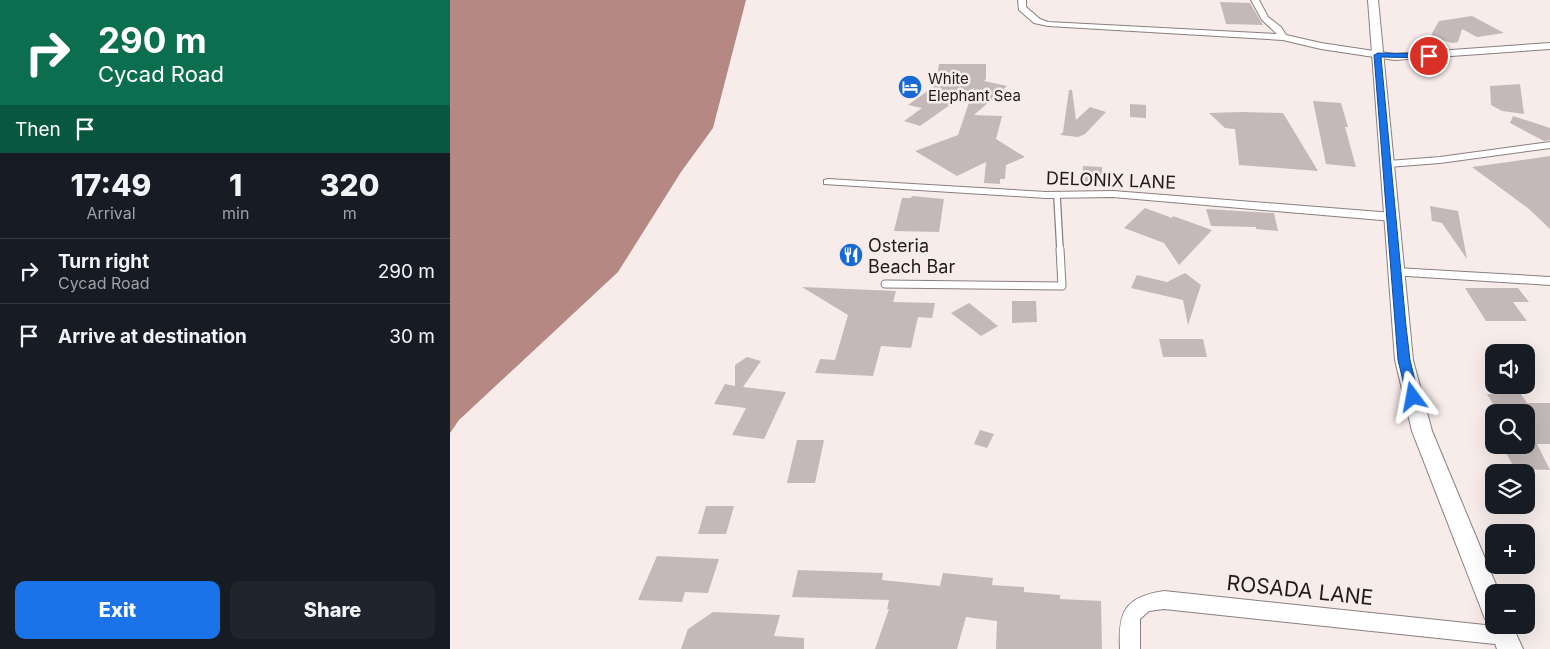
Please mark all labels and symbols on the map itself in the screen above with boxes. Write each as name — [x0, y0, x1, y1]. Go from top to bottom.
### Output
pin — [1408, 35, 1450, 77]
place label: White Elephant Sea — [928, 69, 1021, 105]
hotel icon: White Elephant Sea — [897, 74, 923, 100]
street label: DELONIX LANE — [1046, 167, 1176, 193]
place label: Osteria Beach Bar — [868, 235, 955, 277]
restaurant icon: Osteria Beach Bar — [838, 242, 864, 268]
position arrow — [1386, 370, 1438, 422]
street label: ROSADA LANE — [1226, 570, 1374, 610]

